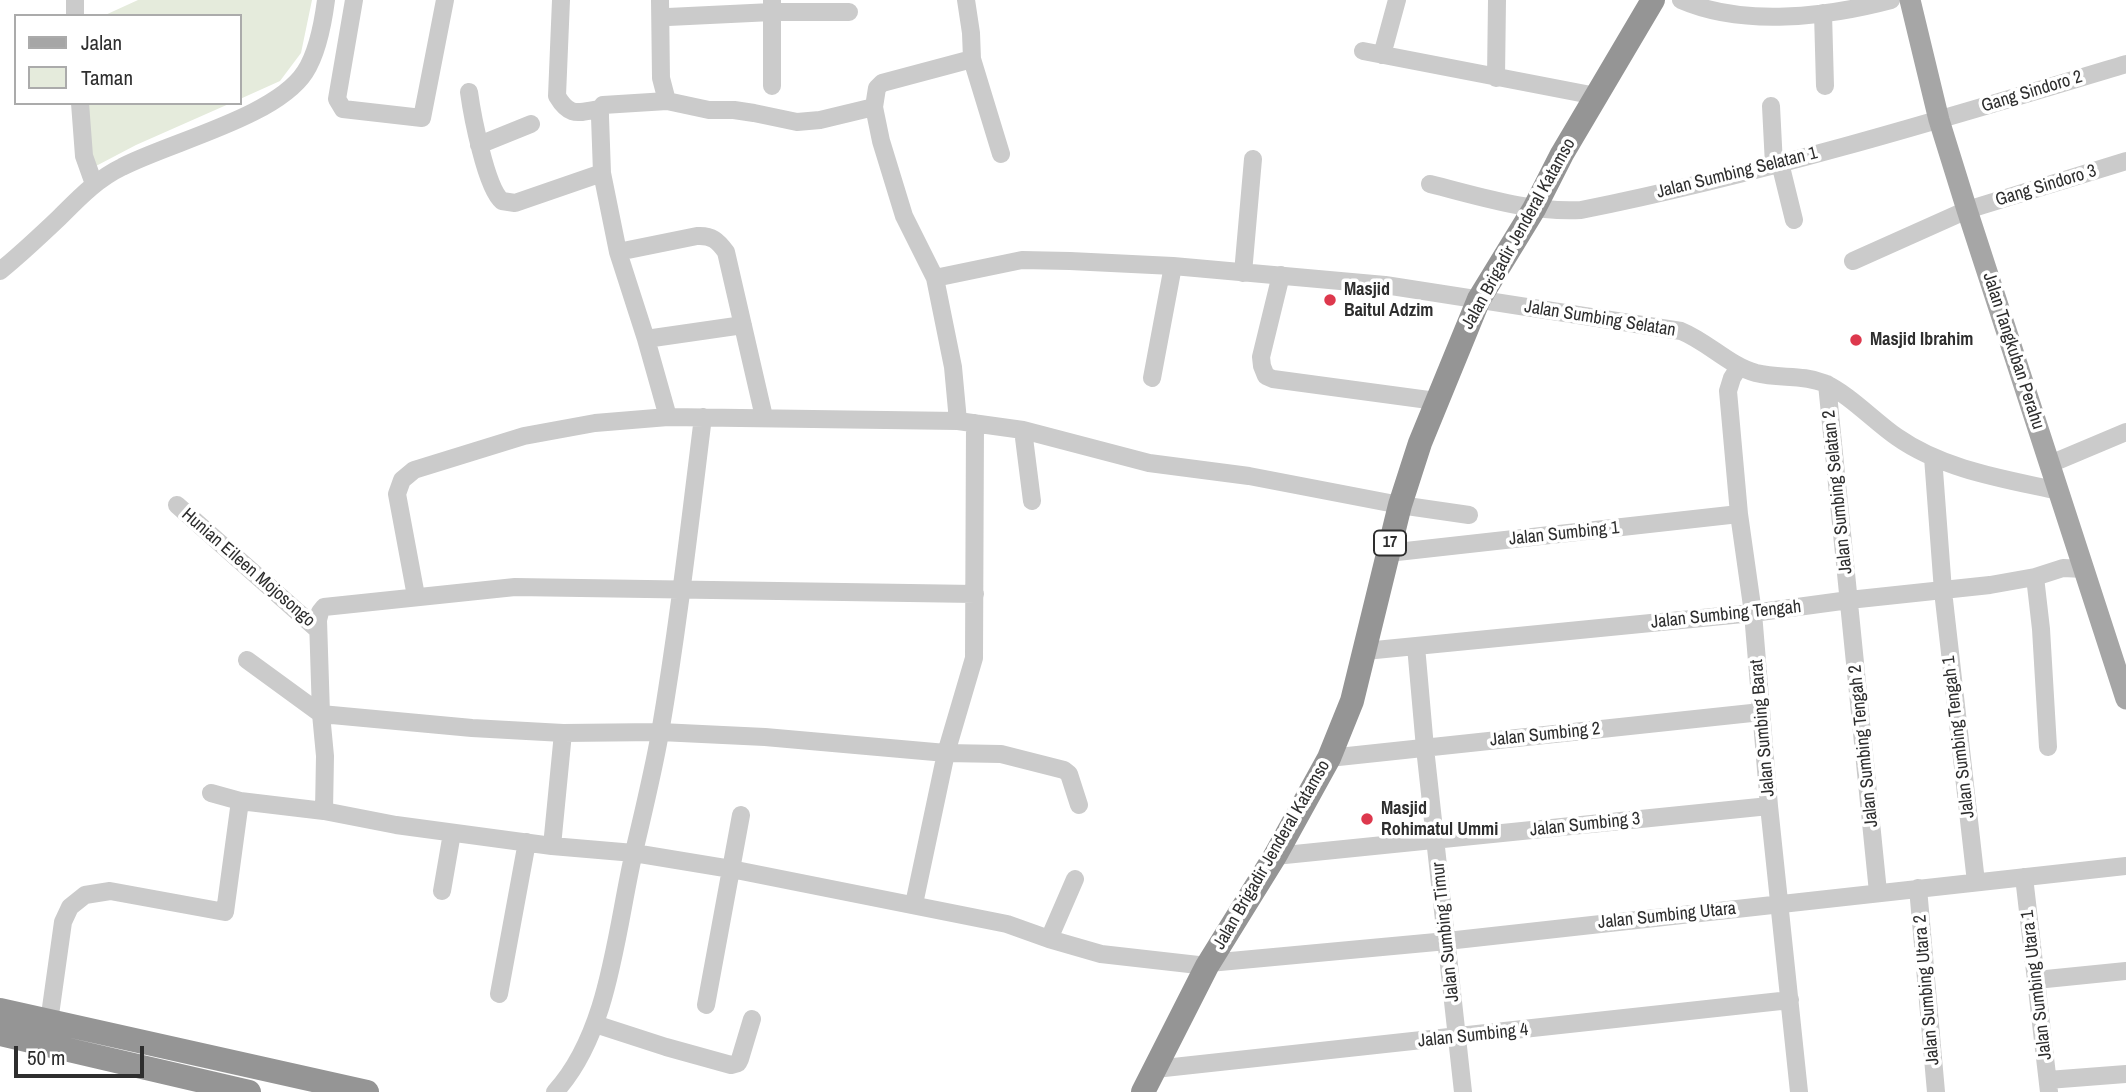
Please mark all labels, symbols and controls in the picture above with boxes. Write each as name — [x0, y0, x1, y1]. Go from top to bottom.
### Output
legend — [14, 14, 242, 105]
text: Jalan — [81, 28, 122, 57]
text: Taman — [81, 63, 133, 92]
street label: Gang Sindoro 2 — [1979, 66, 2085, 118]
street label: Jalan Brigadir Jenderal Katamso — [1457, 135, 1581, 333]
street label: Jalan Sumbing Selatan 1 — [1654, 143, 1820, 203]
street label: Gang Sindoro 3 — [1993, 160, 2099, 212]
street label: Jalan Tangkuban Perahu — [1977, 270, 2049, 432]
place label: Masjid Baitul Adzim — [1344, 279, 1433, 322]
marker: Masjid Baitul Adzim — [1322, 292, 1338, 308]
street label: Jalan Sumbing Selatan — [1523, 296, 1677, 342]
place label: Masjid Ibrahim — [1870, 329, 1973, 351]
marker: Masjid Ibrahim — [1848, 332, 1864, 348]
street label: Jalan Sumbing Selatan 2 — [1819, 409, 1857, 575]
street label: Hunian Eileen Mojosongo — [177, 504, 319, 632]
street label: Jalan Sumbing 1 — [1508, 517, 1620, 551]
road number: 17 — [1374, 530, 1406, 556]
street label: Jalan Sumbing Tengah — [1650, 596, 1802, 634]
street label: Jalan Sumbing Tengah 1 — [1938, 655, 1980, 819]
street label: Jalan Sumbing Barat — [1746, 658, 1780, 798]
street label: Jalan Sumbing Tengah 2 — [1845, 664, 1883, 828]
street label: Jalan Sumbing 2 — [1489, 718, 1601, 752]
street label: Jalan Brigadir Jenderal Katamso — [1209, 757, 1335, 953]
place label: Masjid Rohimatul Ummi — [1381, 798, 1498, 840]
street label: Jalan Sumbing 3 — [1529, 808, 1641, 842]
marker: Masjid Rohimatul Ummi — [1359, 811, 1375, 827]
street label: Jalan Sumbing Timur — [1428, 861, 1464, 1003]
street label: Jalan Sumbing Utara — [1597, 898, 1737, 934]
street label: Jalan Sumbing Utara 1 — [2017, 909, 2057, 1061]
street label: Jalan Sumbing Utara 2 — [1910, 914, 1944, 1066]
street label: Jalan Sumbing 4 — [1417, 1019, 1529, 1053]
scale bar — [18, 1032, 147, 1076]
text: 50 m — [27, 1043, 65, 1072]

